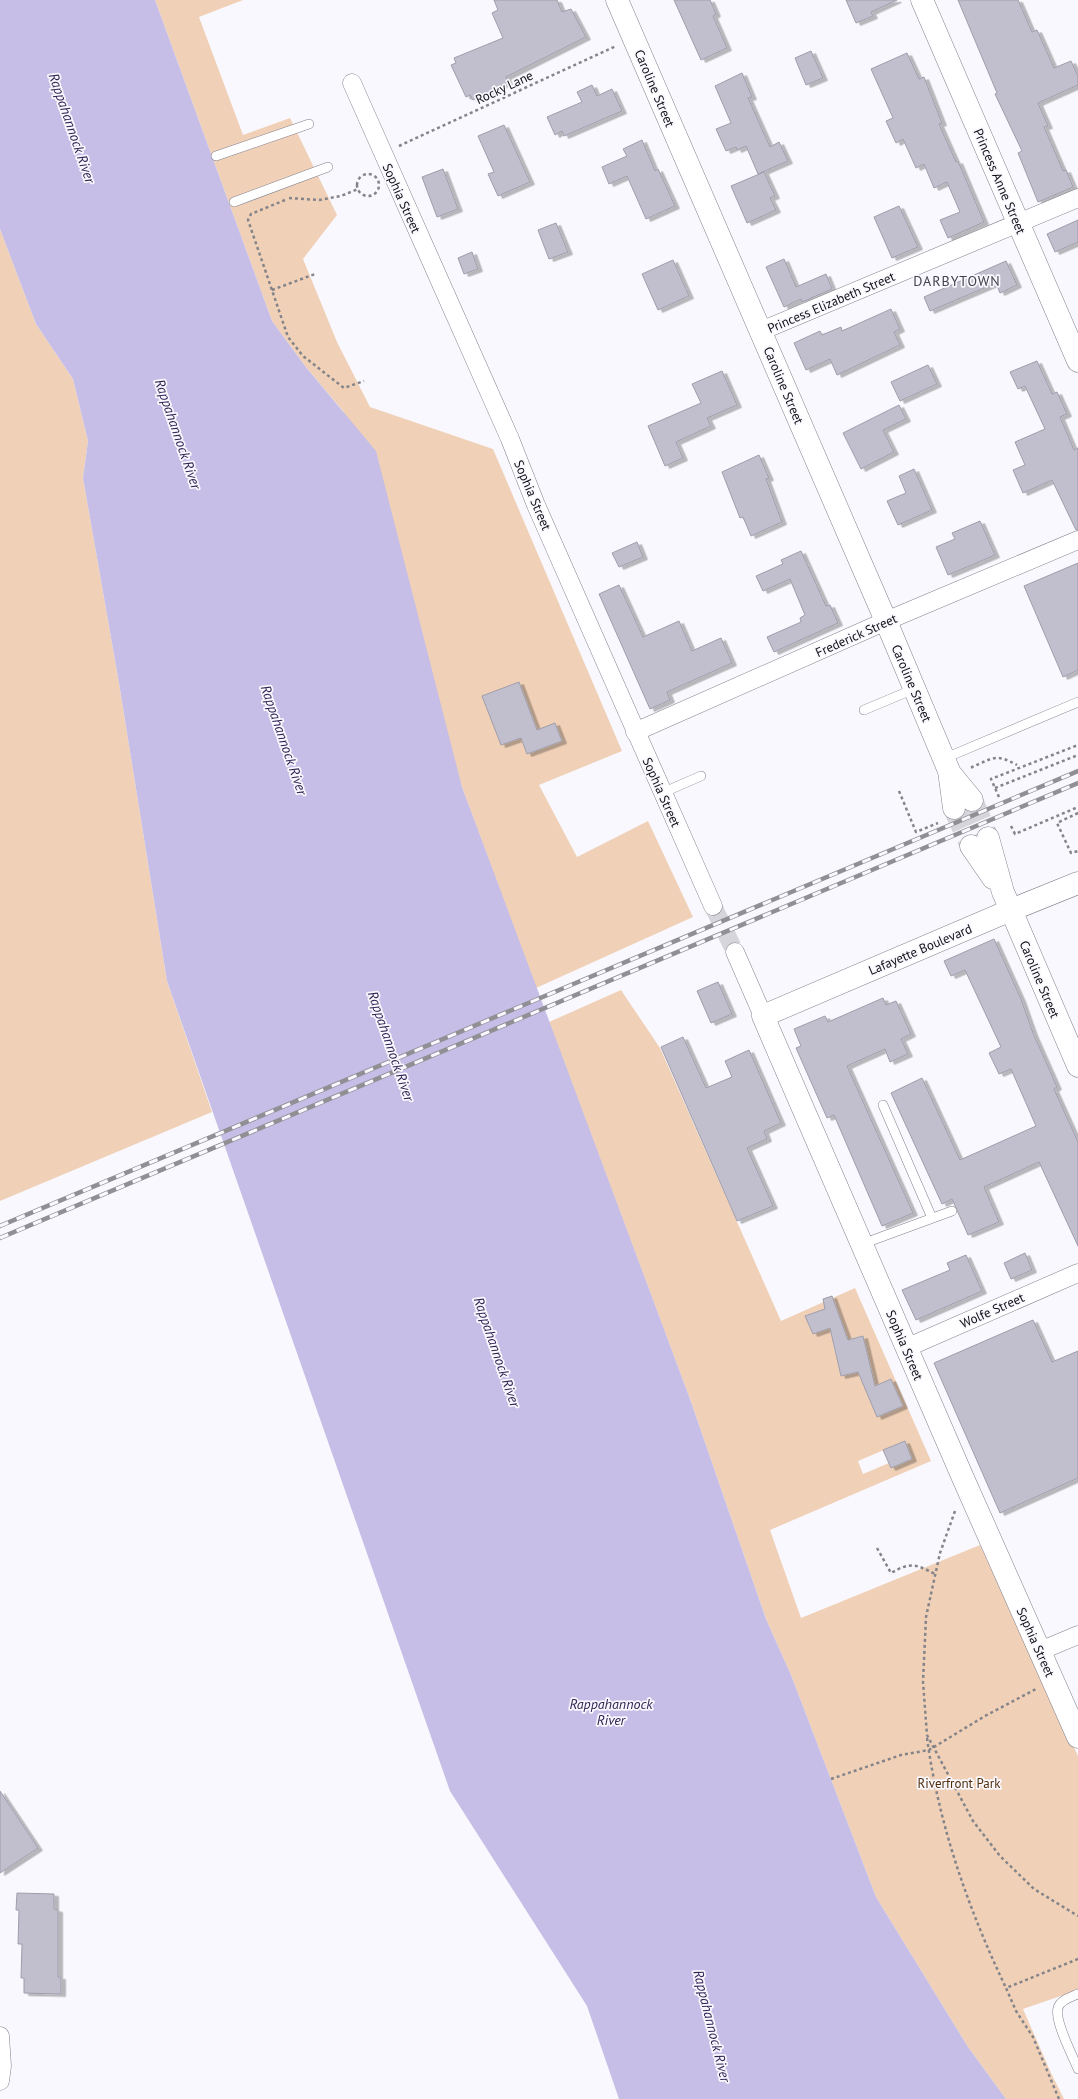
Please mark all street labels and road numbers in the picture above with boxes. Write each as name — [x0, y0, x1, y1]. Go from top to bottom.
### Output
street label: Caroline Street — [631, 47, 679, 130]
street label: Rocky Lane — [473, 67, 536, 108]
street label: Princess Anne Street — [970, 126, 1030, 237]
street label: Sophia Street — [379, 161, 425, 236]
street label: Princess Elizabeth Street — [765, 268, 898, 337]
street label: Caroline Street — [760, 344, 808, 427]
street label: Sophia Street — [510, 458, 555, 533]
street label: Frederick Street — [813, 610, 900, 661]
street label: Caroline Street — [888, 642, 936, 725]
street label: Sophia Street — [639, 755, 685, 830]
street label: Lafayette Boulevard — [866, 920, 974, 979]
street label: Caroline Street — [1016, 938, 1064, 1021]
street label: Wolfe Street — [958, 1289, 1027, 1332]
street label: Sophia Street — [882, 1308, 927, 1383]
street label: Sophia Street — [1013, 1605, 1059, 1680]

